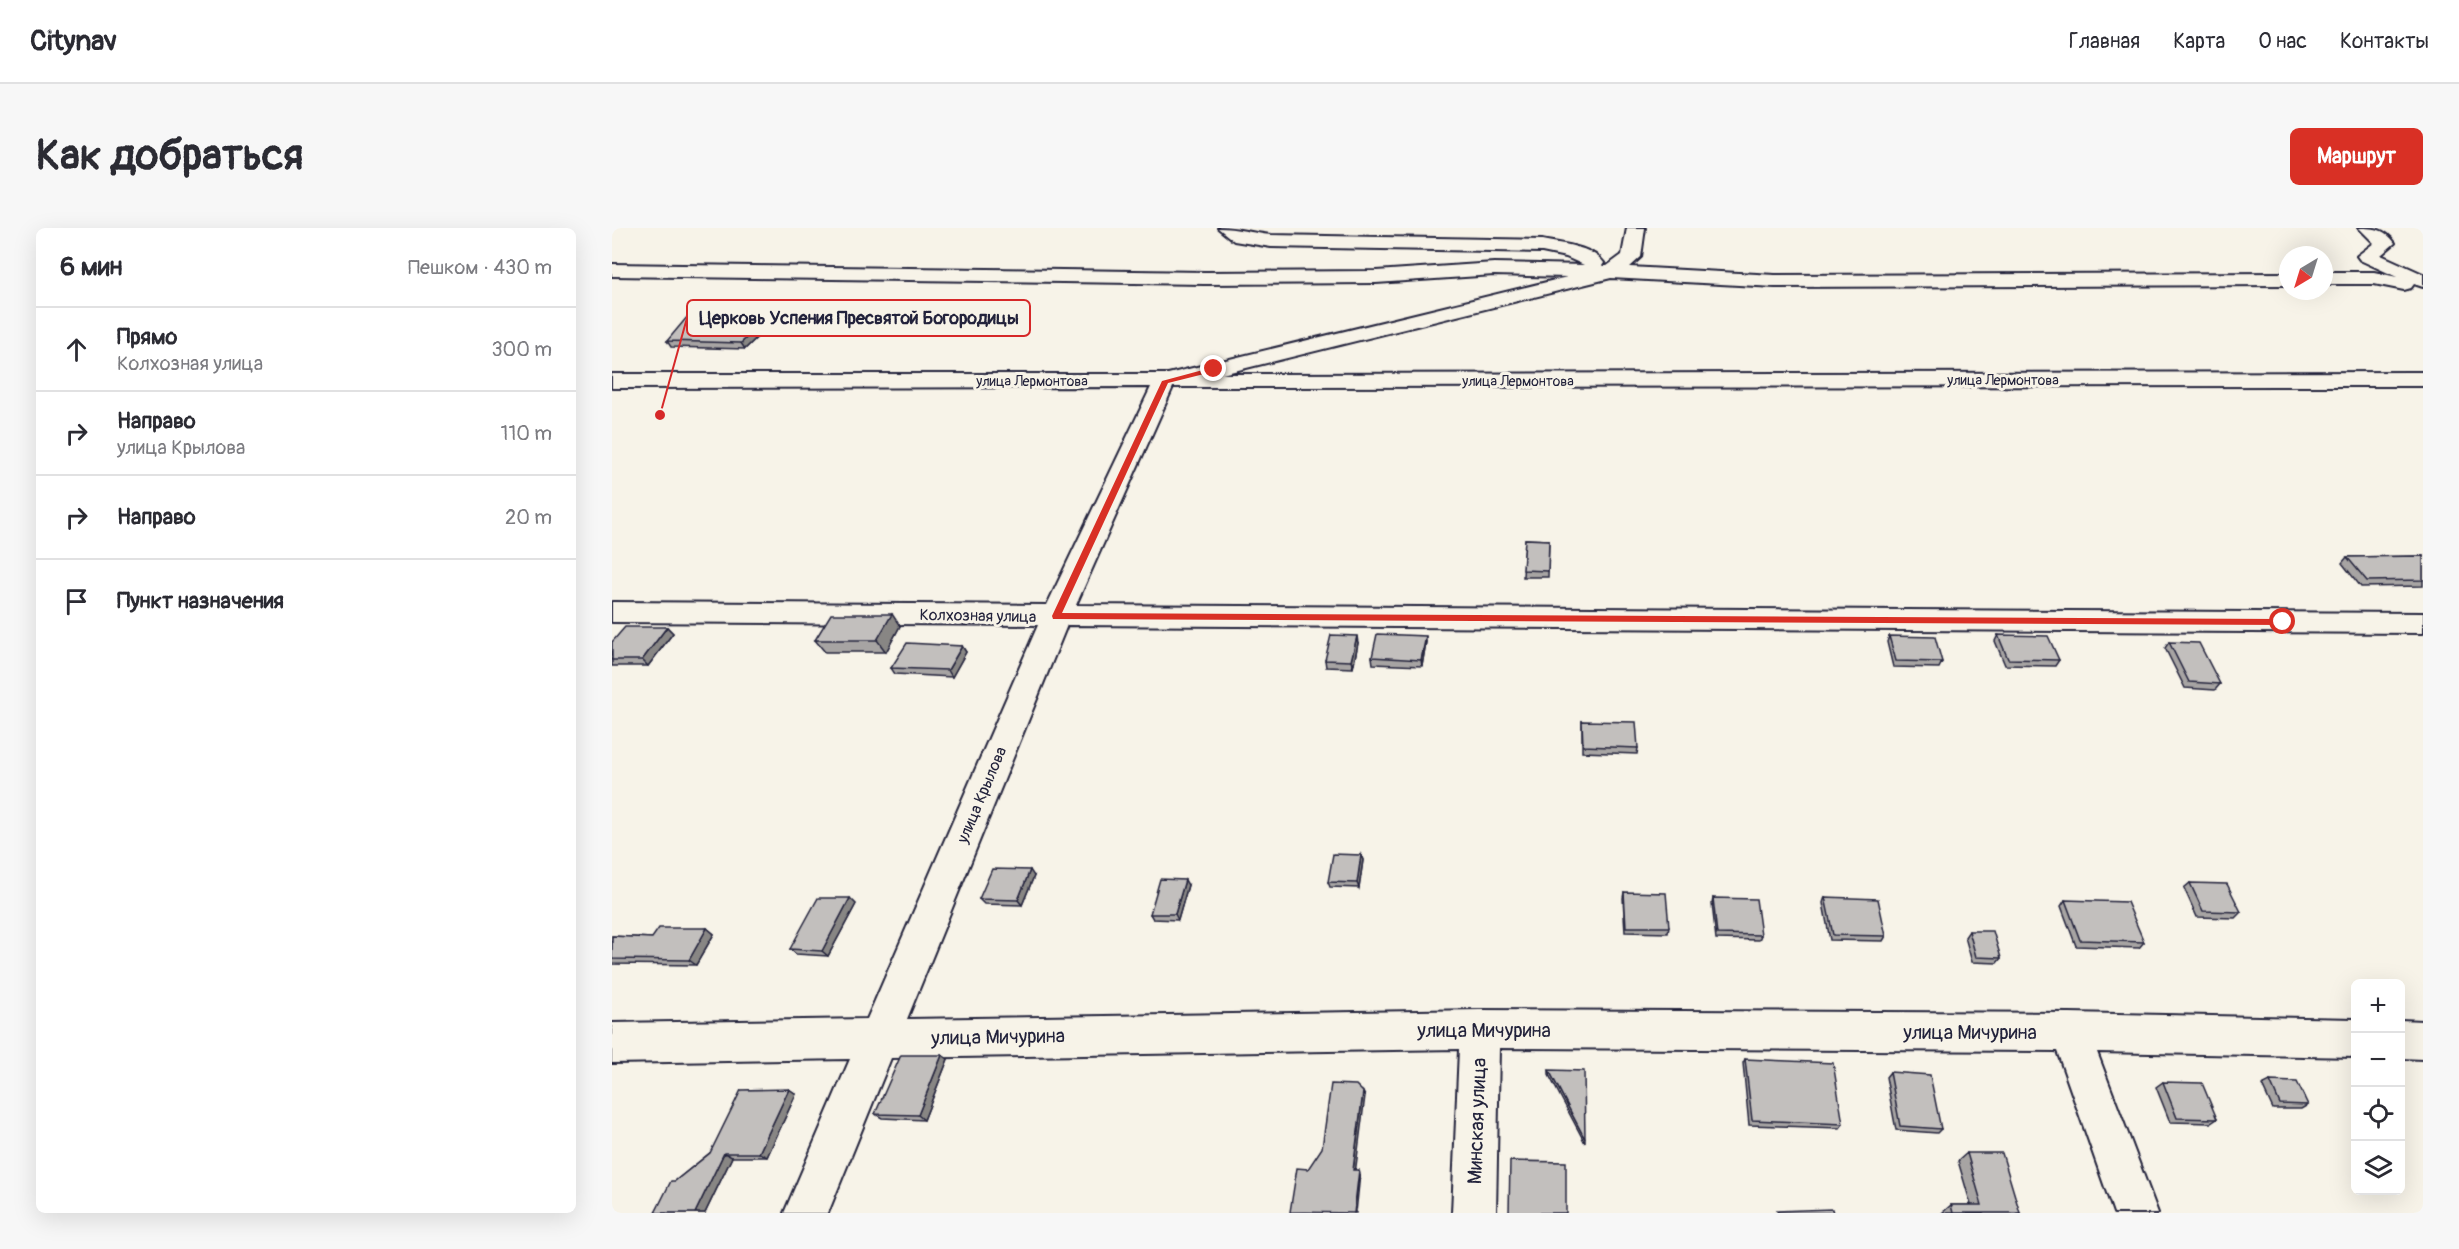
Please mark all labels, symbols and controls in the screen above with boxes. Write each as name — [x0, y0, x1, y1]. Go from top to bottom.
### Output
text: Citynav — [30, 24, 117, 59]
text: Главная — [2069, 28, 2140, 55]
text: Карта — [2173, 28, 2225, 55]
text: О нас — [2258, 28, 2307, 55]
text: Контакты — [2340, 28, 2429, 55]
button: Маршрут — [2290, 128, 2423, 185]
text: Как добраться — [36, 130, 303, 182]
north arrow — [2279, 246, 2333, 300]
text: 6 мин — [60, 251, 122, 283]
text: Пешком · 430 m — [408, 255, 552, 280]
callout: Церковь Успения Пресвятой Богородицы — [687, 300, 1030, 336]
text: Церковь Успения Пресвятой Богородицы — [699, 307, 1019, 330]
text: Прямо — [117, 323, 177, 351]
icon: ahead — [60, 333, 93, 366]
text: 300 m — [491, 337, 552, 362]
text: Колхозная улица — [117, 351, 263, 376]
route end — [1200, 355, 1226, 381]
street label: улица Лермонтова — [1946, 372, 2059, 389]
street label: улица Лермонтова — [975, 373, 1088, 390]
street label: улица Лермонтова — [1461, 373, 1574, 390]
text: Направо — [117, 407, 196, 435]
icon: right — [60, 417, 93, 450]
text: 110 m — [501, 421, 552, 446]
text: улица Крылова — [117, 435, 245, 460]
icon: right — [60, 501, 93, 534]
text: Направо — [117, 503, 196, 531]
text: 20 m — [505, 505, 552, 530]
icon: arrive — [60, 585, 93, 618]
text: Пункт назначения — [117, 587, 284, 615]
street label: Колхозная улица — [919, 605, 1037, 627]
route start — [2269, 608, 2295, 634]
street label: улица Крылова — [952, 744, 1011, 847]
map controls — [2351, 979, 2405, 1195]
button: + — [2351, 979, 2405, 1033]
street label: улица Мичурина — [1416, 1018, 1551, 1043]
street label: улица Мичурина — [1902, 1020, 2037, 1045]
street label: улица Мичурина — [930, 1023, 1065, 1051]
button: − — [2351, 1033, 2405, 1087]
street label: Минская улица — [1462, 1057, 1492, 1185]
button: locate — [2351, 1087, 2405, 1141]
button: layers — [2351, 1141, 2405, 1195]

